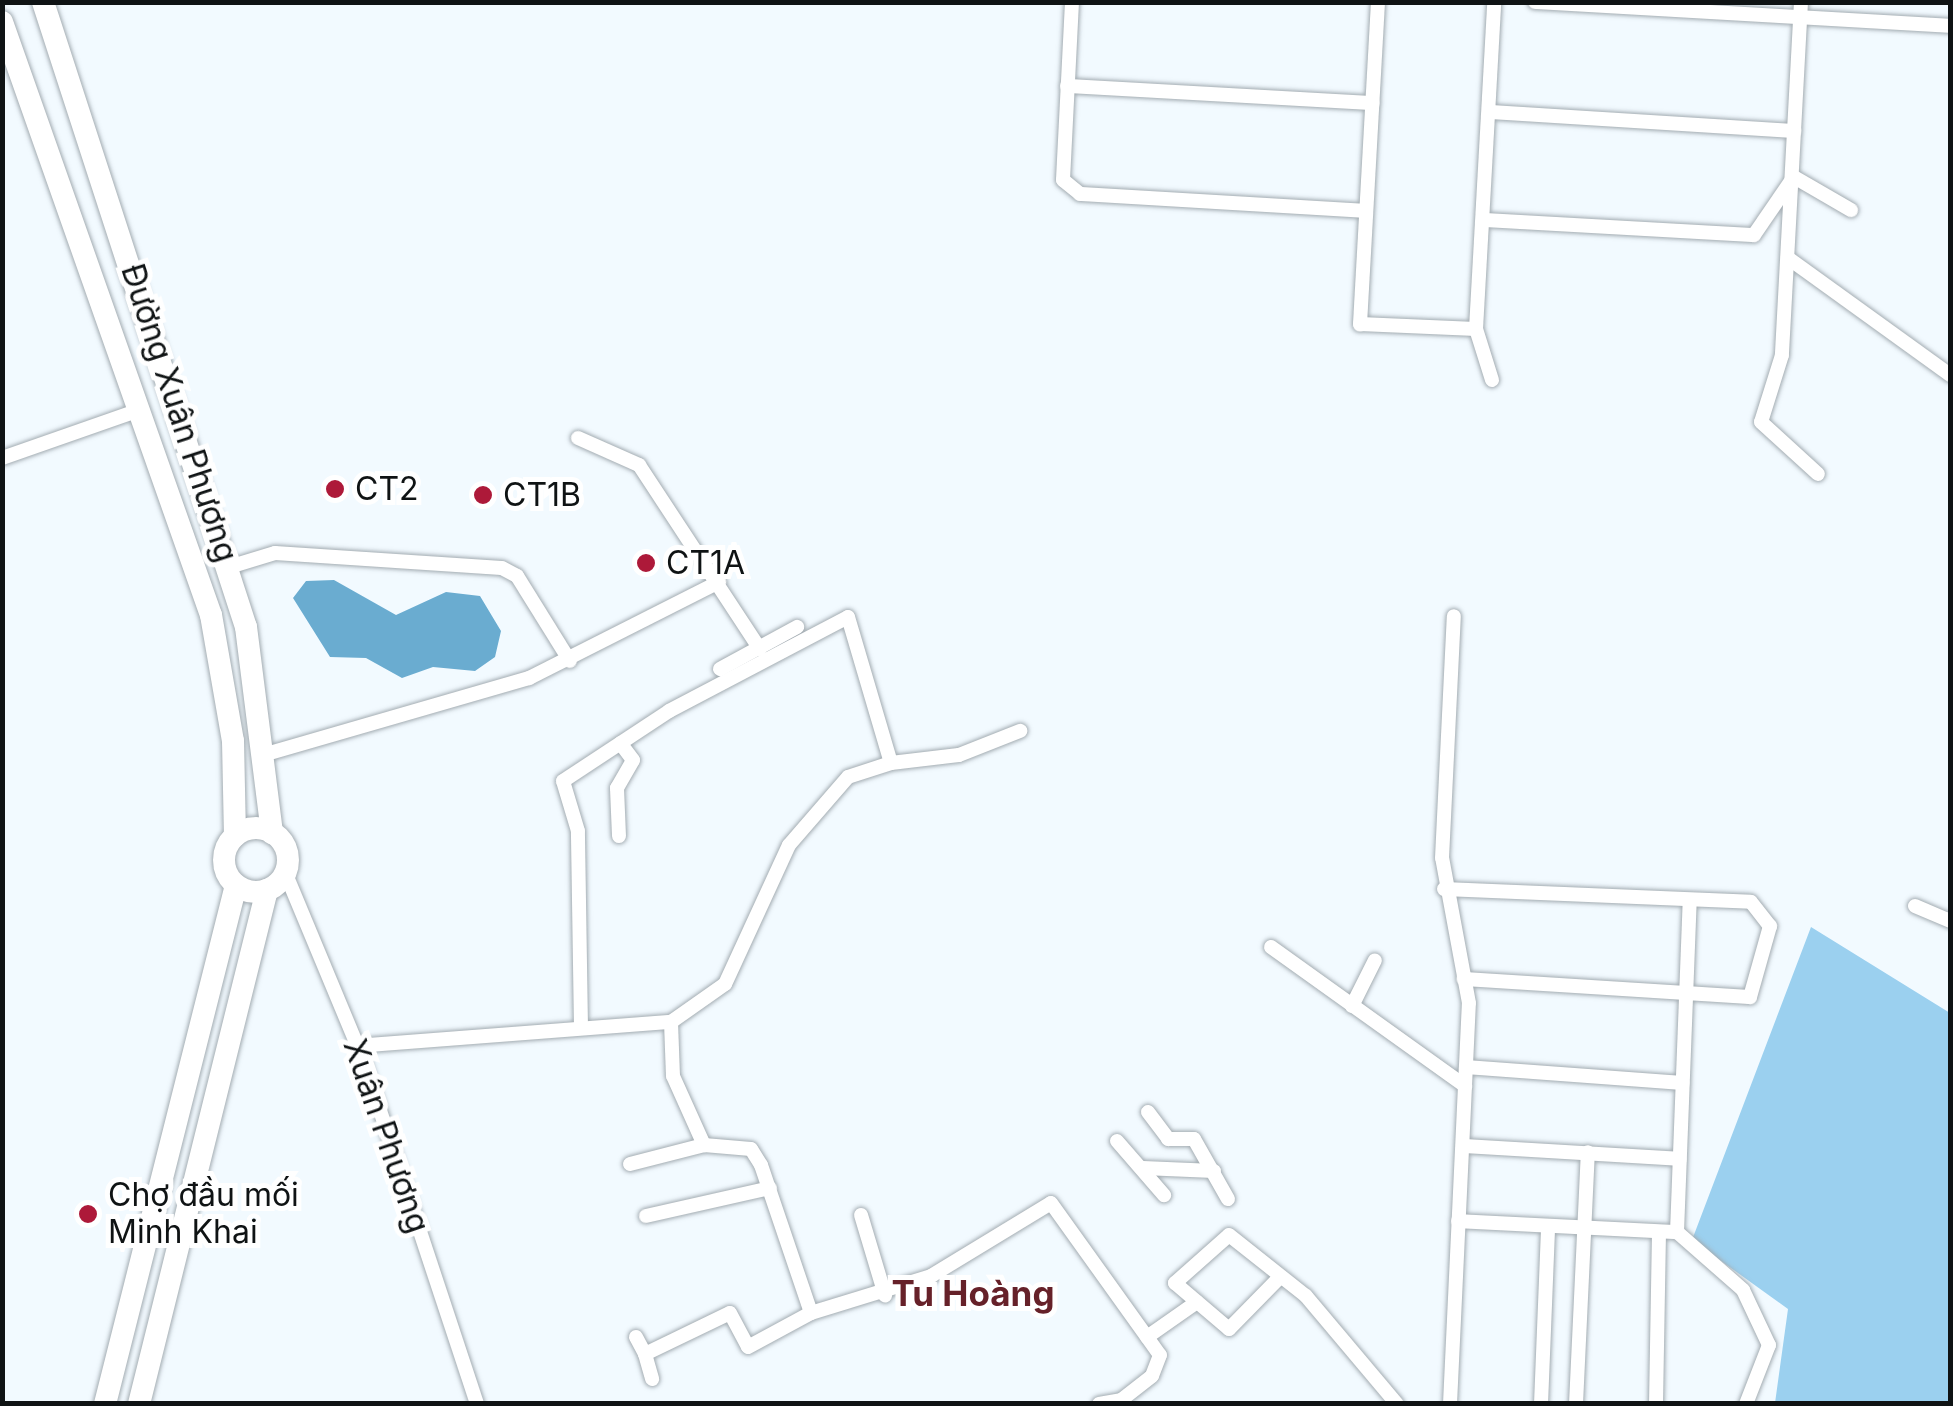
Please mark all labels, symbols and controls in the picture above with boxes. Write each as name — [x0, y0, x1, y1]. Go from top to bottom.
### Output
street label: Đường Xuân Phương — [113, 259, 245, 567]
place label: CT2 — [355, 470, 419, 508]
place label: CT1B — [503, 476, 581, 514]
marker: CT2 — [324, 478, 346, 500]
marker: CT1B — [472, 484, 494, 506]
place label: CT1A — [666, 544, 745, 582]
marker: CT1A — [635, 552, 657, 574]
street label: Xuân Phương — [335, 1034, 437, 1238]
place label: Chợ đầu mối Minh Khai — [108, 1177, 299, 1252]
marker: Chợ đầu mối Minh Khai — [77, 1203, 99, 1225]
district label: Tu Hoàng — [891, 1272, 1055, 1314]

